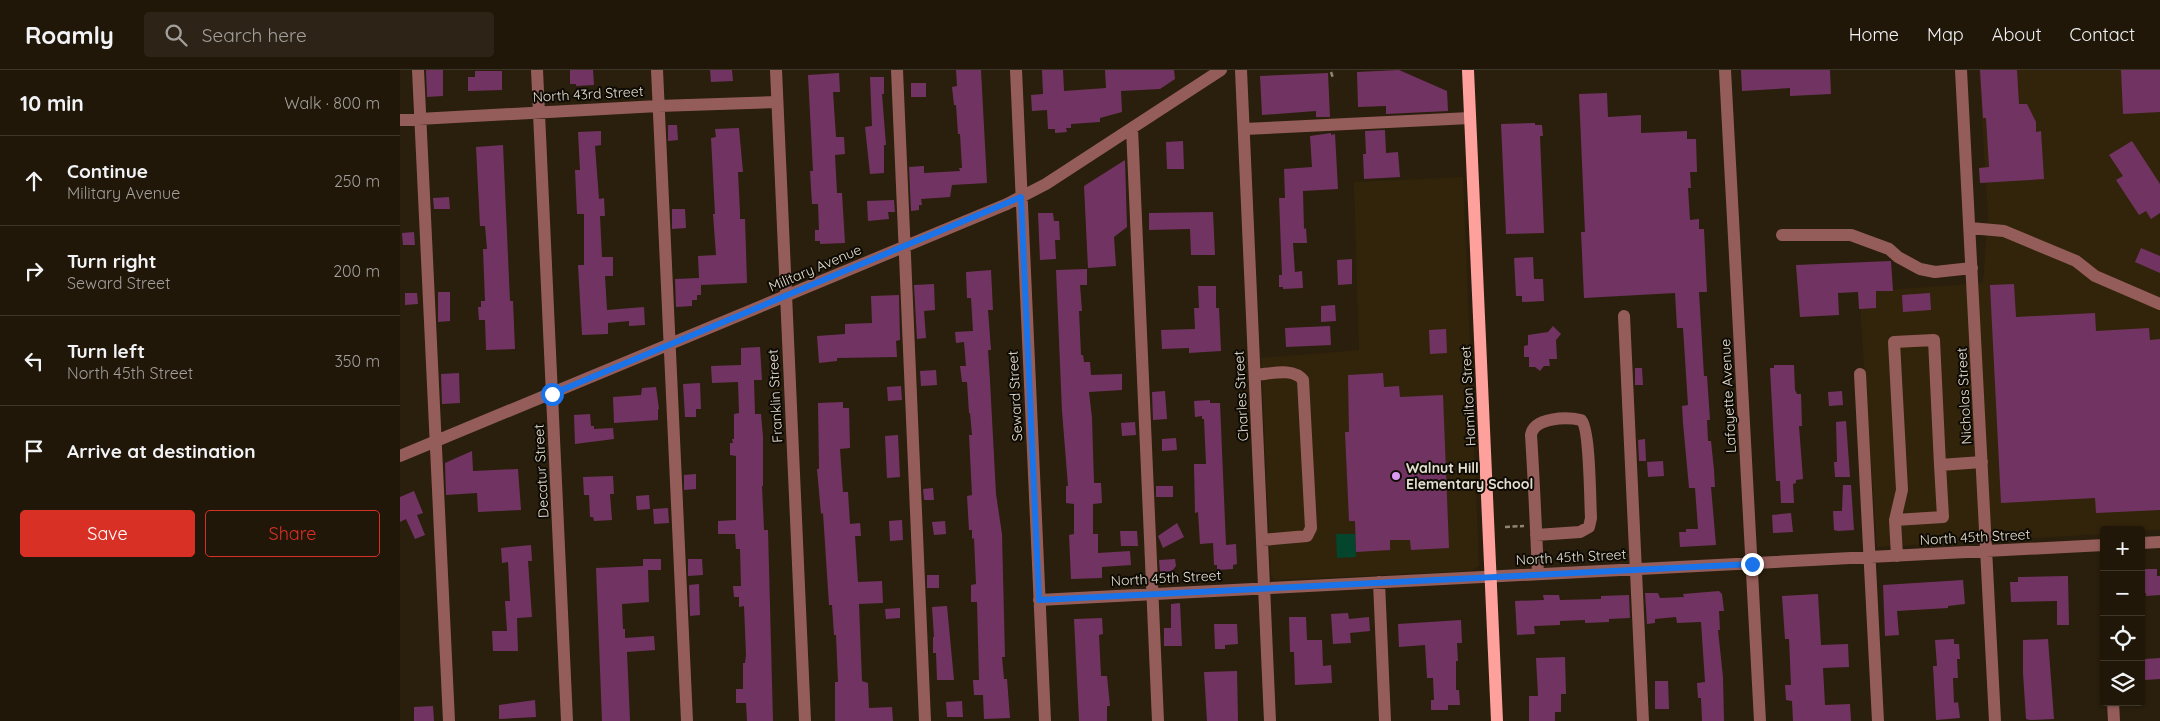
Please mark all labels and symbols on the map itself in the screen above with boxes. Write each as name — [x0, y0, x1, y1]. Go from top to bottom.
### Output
street label: North 43rd Street — [532, 82, 644, 106]
street label: Military Avenue — [766, 240, 864, 296]
street label: Lafayette Avenue — [1716, 338, 1740, 454]
street label: Hamilton Street — [1456, 345, 1480, 447]
street label: Nicholas Street — [1952, 347, 1976, 445]
street label: Franklin Street — [764, 349, 786, 443]
street label: Seward Street — [1004, 350, 1026, 442]
street label: Charles Street — [1230, 350, 1252, 442]
route start — [541, 383, 564, 406]
street label: Decatur Street — [530, 423, 552, 518]
place label: Walnut Hill Elementary School — [1406, 459, 1533, 493]
marker: Walnut Hill Elementary School — [1390, 470, 1402, 482]
street label: North 45th Street — [1919, 525, 2031, 549]
street label: North 45th Street — [1515, 545, 1627, 569]
route end — [1741, 553, 1764, 576]
street label: North 45th Street — [1110, 566, 1222, 590]

